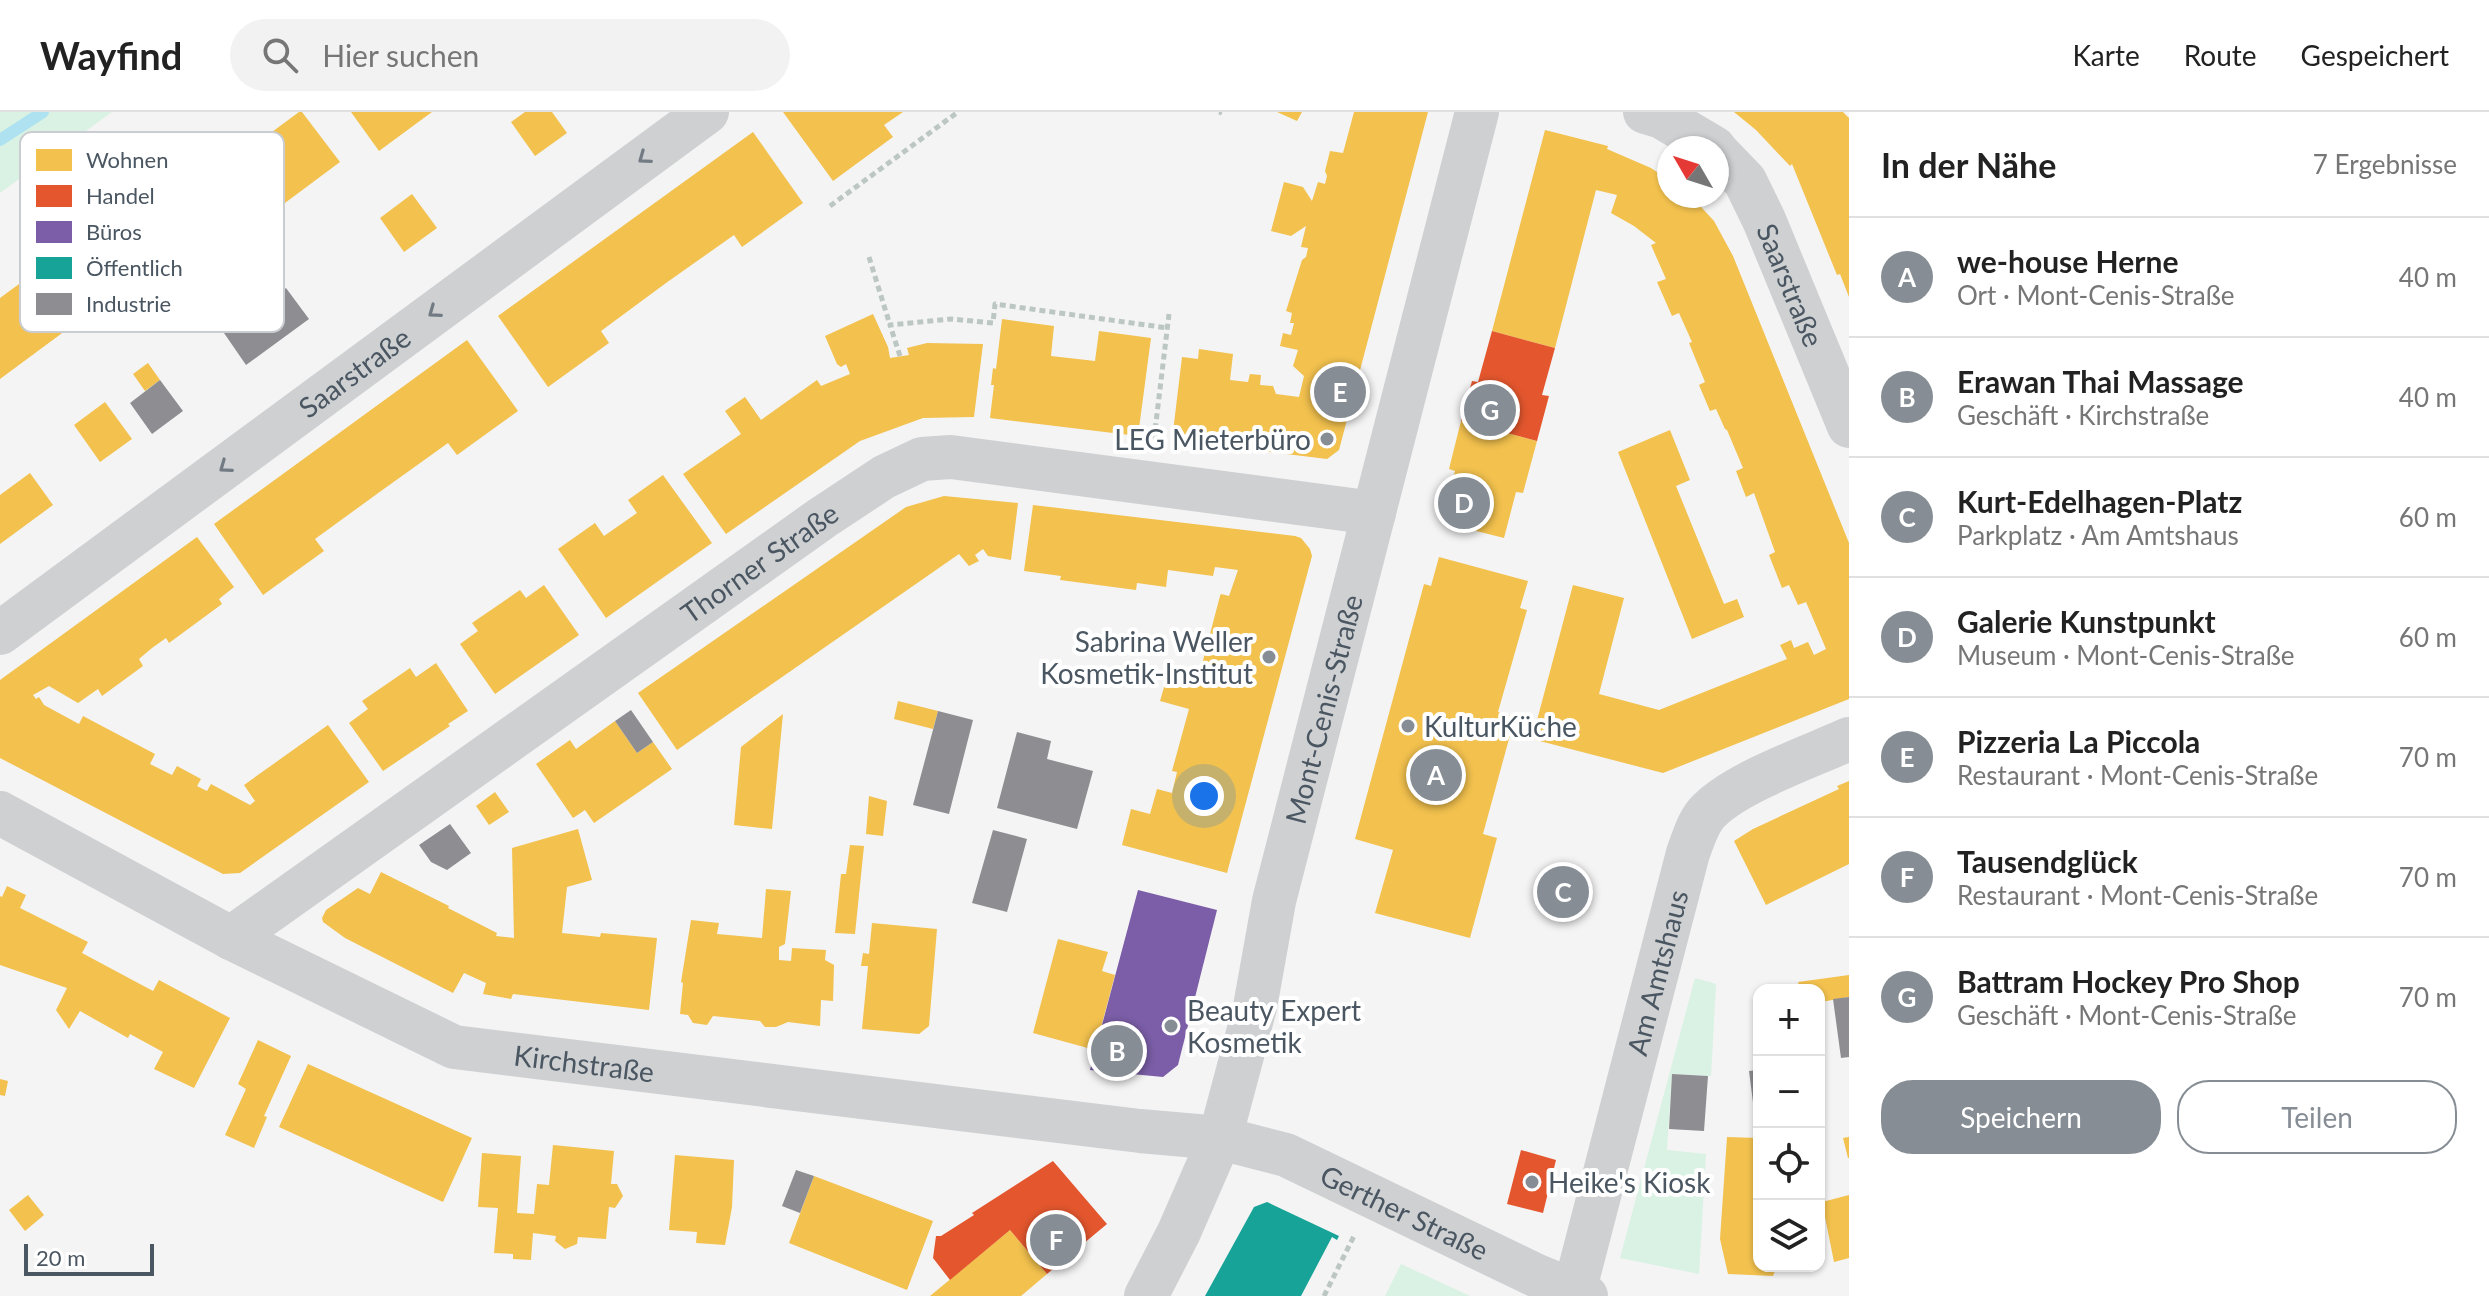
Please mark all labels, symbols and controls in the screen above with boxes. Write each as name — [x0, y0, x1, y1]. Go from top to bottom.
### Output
search box — [230, 19, 790, 91]
text: Wayfind — [40, 32, 182, 78]
icon: search — [258, 33, 302, 77]
text: Hier suchen — [322, 37, 479, 73]
text: Karte — [2072, 38, 2140, 72]
text: Route — [2184, 38, 2257, 72]
text: Gespeichert — [2301, 38, 2449, 72]
legend — [20, 132, 284, 332]
north arrow — [1657, 136, 1729, 208]
text: In der Nähe — [1881, 144, 2056, 185]
text: Wohnen — [86, 146, 168, 173]
one-way arrow — [638, 148, 653, 163]
text: 7 Ergebnisse — [2313, 148, 2457, 180]
text: Handel — [86, 182, 155, 209]
text: Büros — [86, 218, 142, 245]
street label: Saarstraße — [1750, 218, 1831, 352]
text: we-house Herne — [1957, 243, 2178, 279]
text: Öffentlich — [86, 254, 183, 281]
text: A — [1898, 261, 1916, 293]
text: 40 m — [2399, 261, 2457, 293]
text: Ort · Mont-Cenis-Straße — [1957, 279, 2235, 311]
text: Industrie — [86, 290, 171, 317]
one-way arrow — [429, 302, 443, 317]
street label: Saarstraße — [292, 320, 417, 424]
pin: E — [1314, 362, 1366, 422]
text: Erawan Thai Massage — [1957, 363, 2244, 399]
pin: G — [1464, 380, 1516, 440]
text: B — [1898, 381, 1916, 413]
text: 40 m — [2399, 381, 2457, 413]
text: Geschäft · Kirchstraße — [1957, 399, 2209, 431]
place label: LEG Mieterbüro — [1114, 422, 1311, 456]
marker: LEG Mieterbüro — [1318, 430, 1336, 448]
one-way arrow — [220, 457, 234, 471]
pin: D — [1438, 473, 1490, 533]
text: Kurt-Edelhagen-Platz — [1957, 483, 2242, 519]
street label: Thorner Straße — [674, 495, 844, 630]
text: C — [1898, 501, 1916, 533]
text: 60 m — [2399, 501, 2457, 533]
text: Parkplatz · Am Amtshaus — [1957, 519, 2239, 551]
street label: Mont-Cenis-Straße — [1278, 591, 1369, 827]
text: Galerie Kunstpunkt — [1957, 603, 2216, 639]
text: D — [1897, 621, 1917, 653]
text: 60 m — [2399, 621, 2457, 653]
place label: Sabrina Weller Kosmetik-Institut — [1040, 624, 1253, 690]
text: Museum · Mont-Cenis-Straße — [1957, 639, 2294, 671]
marker: Sabrina Weller Kosmetik-Institut — [1260, 648, 1278, 666]
place label: KulturKüche — [1424, 709, 1577, 743]
marker: KulturKüche — [1399, 717, 1417, 735]
text: Pizzeria La Piccola — [1957, 723, 2200, 759]
text: E — [1900, 741, 1914, 773]
text: 70 m — [2399, 741, 2457, 773]
pin: A — [1410, 745, 1462, 805]
text: Restaurant · Mont-Cenis-Straße — [1957, 759, 2318, 791]
your location — [1184, 776, 1224, 816]
text: Tausendglück — [1957, 843, 2138, 879]
text: F — [1900, 861, 1914, 893]
text: 70 m — [2399, 861, 2457, 893]
pin: C — [1537, 862, 1589, 922]
text: Restaurant · Mont-Cenis-Straße — [1957, 879, 2318, 911]
street label: Am Amtshaus — [1619, 886, 1695, 1059]
text: Battram Hockey Pro Shop — [1957, 963, 2300, 999]
text: G — [1898, 981, 1916, 1013]
text: 70 m — [2399, 981, 2457, 1013]
map controls — [1753, 984, 1825, 1272]
button: + — [1753, 984, 1825, 1056]
place label: Beauty Expert Kosmetik — [1187, 993, 1361, 1059]
text: Geschäft · Mont-Cenis-Straße — [1957, 999, 2296, 1031]
marker: Beauty Expert Kosmetik — [1162, 1017, 1180, 1035]
pin: B — [1091, 1021, 1143, 1081]
street label: Kirchstraße — [512, 1037, 656, 1088]
button: − — [1753, 1056, 1825, 1128]
button: Speichern — [1881, 1080, 2161, 1154]
button: Teilen — [2177, 1080, 2457, 1154]
button: locate — [1753, 1128, 1825, 1200]
street label: Gerther Straße — [1315, 1157, 1494, 1267]
place label: Heike's Kiosk — [1548, 1165, 1711, 1199]
marker: Heike's Kiosk — [1523, 1173, 1541, 1191]
button: layers — [1753, 1200, 1825, 1272]
pin: F — [1030, 1210, 1082, 1270]
scale bar — [24, 1240, 154, 1276]
text: 20 m — [36, 1244, 85, 1271]

